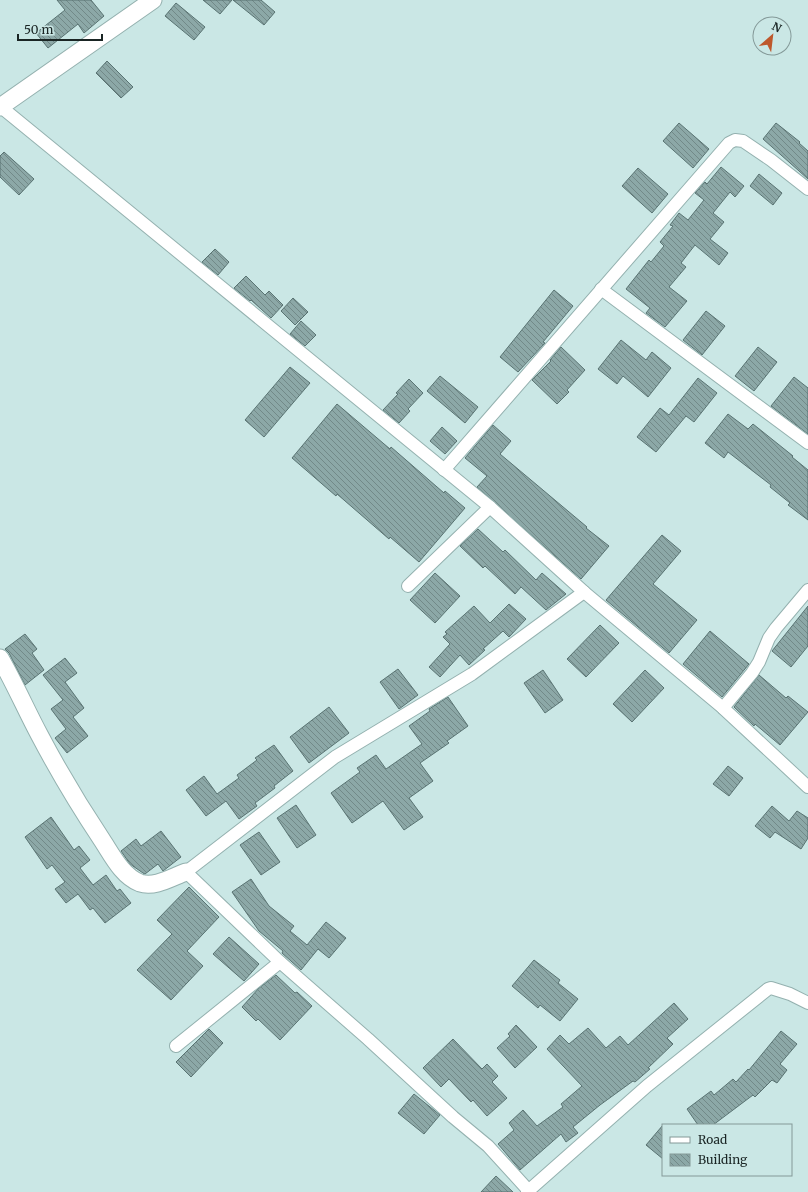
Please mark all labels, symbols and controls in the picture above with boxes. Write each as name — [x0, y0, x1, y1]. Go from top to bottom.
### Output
scale bar — [18, 16, 102, 42]
north arrow — [752, 16, 792, 56]
text: N — [770, 19, 784, 36]
text: 50 m — [24, 22, 53, 37]
legend — [662, 1124, 792, 1176]
text: Road — [698, 1132, 727, 1147]
text: Building — [698, 1152, 748, 1167]

